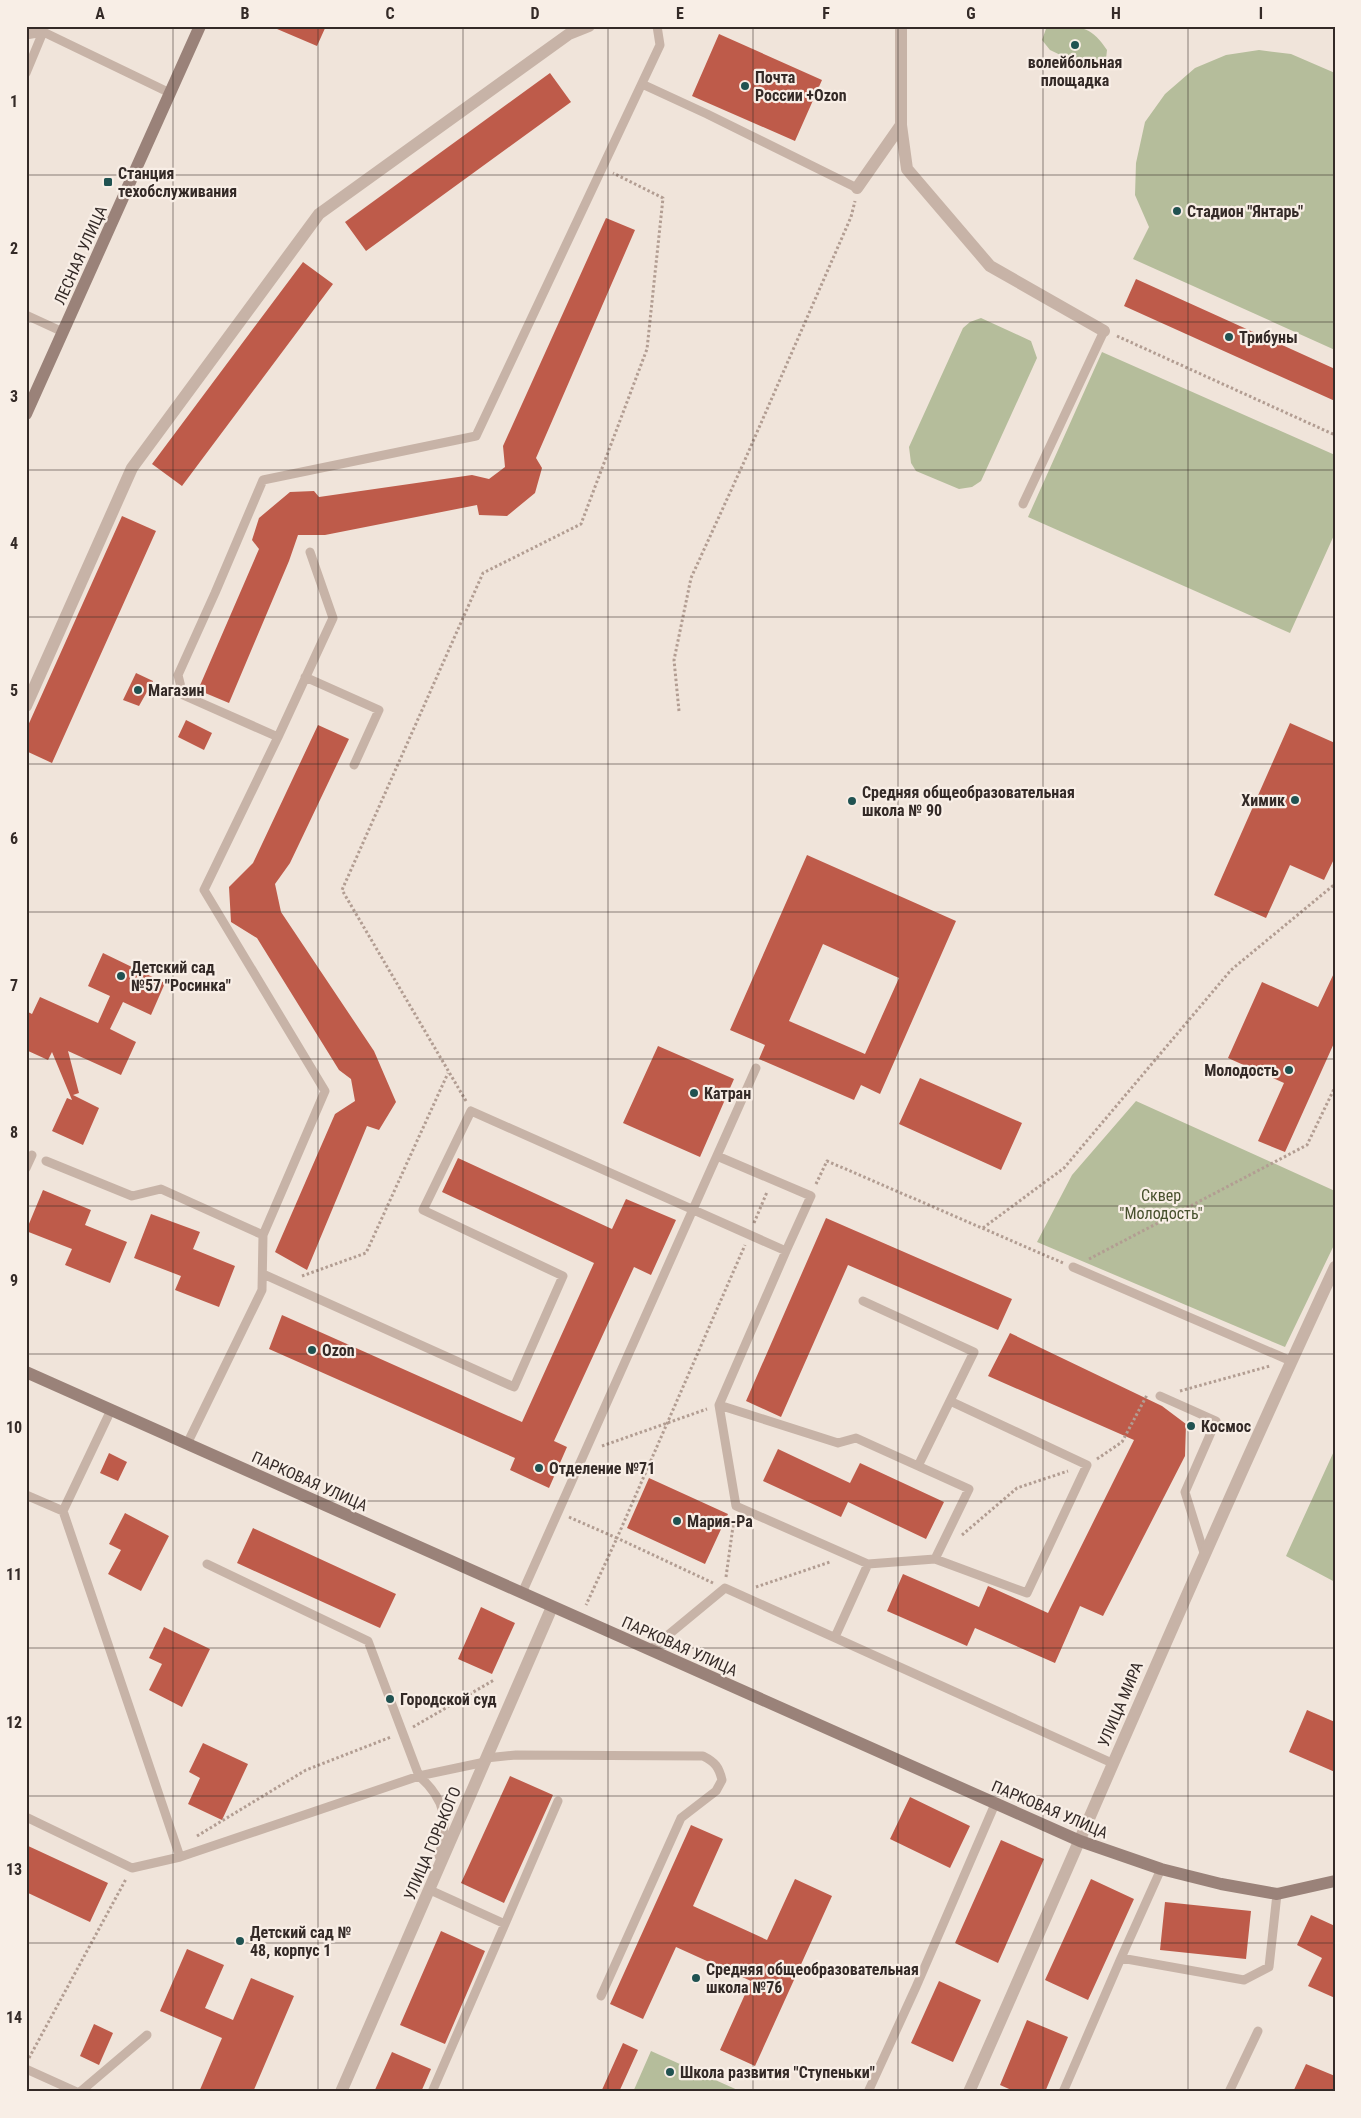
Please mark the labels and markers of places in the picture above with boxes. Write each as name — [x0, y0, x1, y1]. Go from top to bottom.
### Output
marker: волейбольная площадка — [1069, 39, 1081, 51]
place label: волейбольная площадка — [1028, 53, 1122, 90]
place label: Почта России +Ozon — [755, 68, 847, 105]
marker: Почта России +Ozon — [739, 80, 751, 92]
place label: Станция техобслуживания — [118, 164, 237, 201]
marker: Станция техобслуживания — [102, 176, 114, 188]
place label: Стадион "Янтарь" — [1187, 202, 1303, 221]
marker: Стадион "Янтарь" — [1171, 205, 1183, 217]
place label: Трибуны — [1239, 328, 1298, 347]
marker: Трибуны — [1223, 331, 1235, 343]
place label: Магазин — [148, 681, 204, 700]
marker: Магазин — [132, 684, 144, 696]
place label: Средняя общеобразовательная школа № 90 — [862, 783, 1075, 820]
place label: Химик — [1241, 791, 1285, 810]
marker: Химик — [1289, 794, 1301, 806]
marker: Средняя общеобразовательная школа № 90 — [846, 795, 858, 807]
place label: Детский сад №57 "Росинка" — [131, 958, 231, 995]
marker: Детский сад №57 "Росинка" — [115, 970, 127, 982]
place label: Молодость — [1204, 1061, 1279, 1080]
marker: Молодость — [1283, 1064, 1295, 1076]
place label: Катран — [704, 1084, 751, 1103]
marker: Катран — [688, 1087, 700, 1099]
place label: Ozon — [322, 1341, 355, 1360]
marker: Ozon — [306, 1344, 318, 1356]
place label: Космос — [1201, 1417, 1251, 1436]
marker: Космос — [1185, 1420, 1197, 1432]
place label: Отделение №71 — [549, 1459, 655, 1478]
marker: Отделение №71 — [533, 1462, 545, 1474]
place label: Мария-Ра — [687, 1512, 753, 1531]
marker: Мария-Ра — [671, 1515, 683, 1527]
place label: Городской суд — [400, 1690, 497, 1709]
marker: Городской суд — [384, 1693, 396, 1705]
place label: Детский сад № 48, корпус 1 — [250, 1923, 352, 1960]
marker: Детский сад № 48, корпус 1 — [234, 1935, 246, 1947]
place label: Средняя общеобразовательная школа №76 — [706, 1960, 919, 1997]
marker: Средняя общеобразовательная школа №76 — [690, 1972, 702, 1984]
place label: Школа развития "Ступеньки" — [680, 2063, 875, 2082]
marker: Школа развития "Ступеньки" — [664, 2066, 676, 2078]

